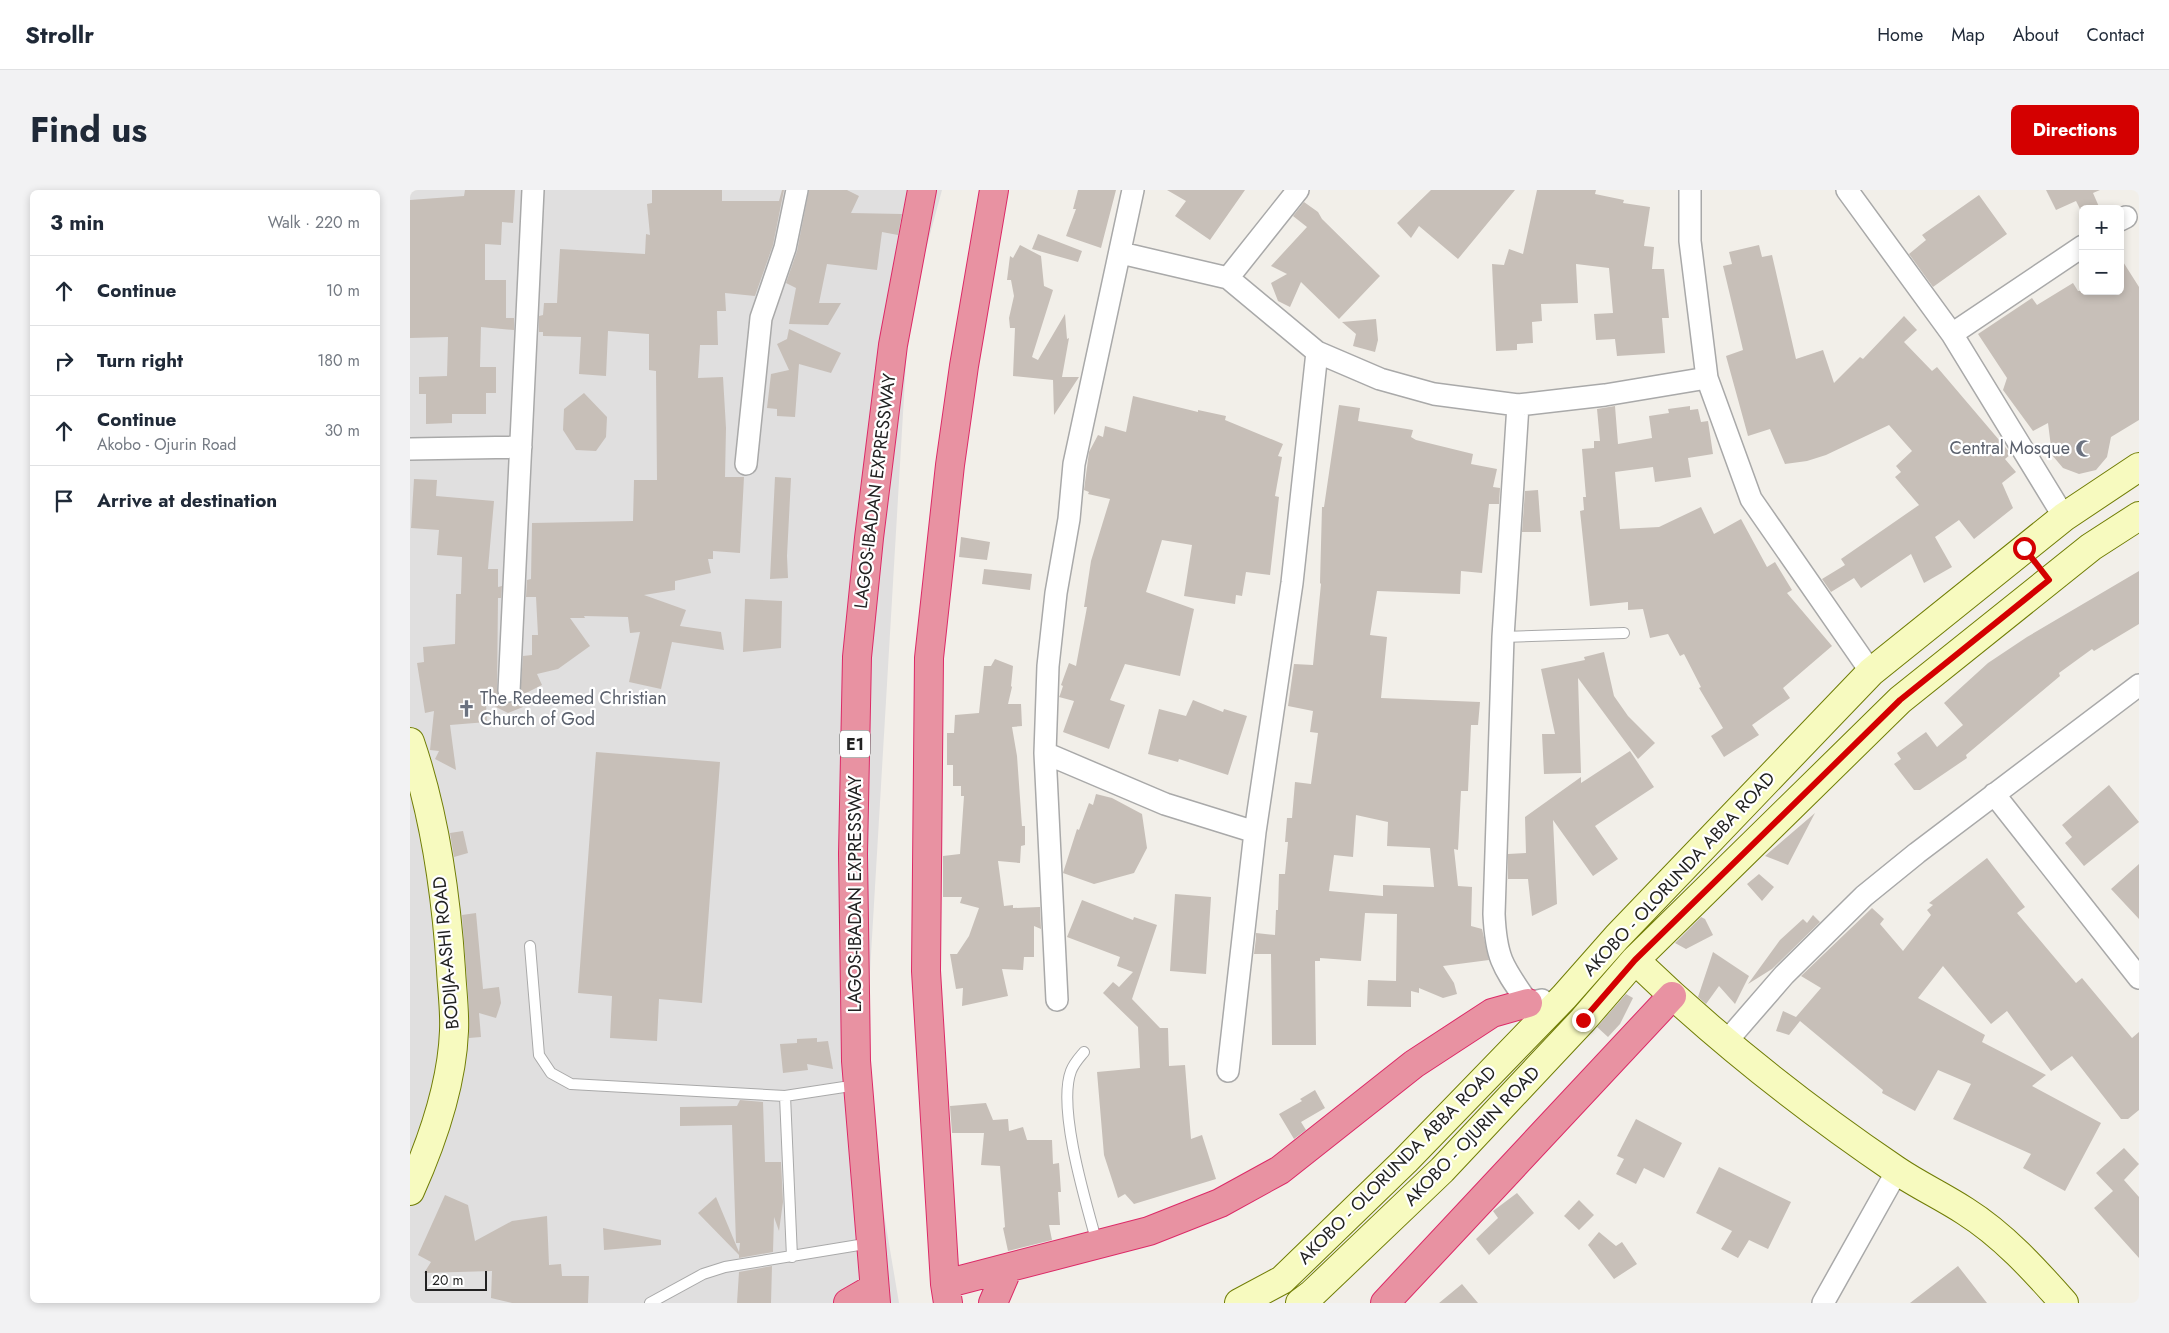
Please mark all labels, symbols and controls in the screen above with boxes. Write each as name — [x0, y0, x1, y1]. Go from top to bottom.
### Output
text: Strollr — [25, 17, 94, 52]
text: Home — [1877, 22, 1923, 48]
text: Map — [1951, 22, 1985, 48]
text: About — [2013, 22, 2058, 48]
text: Contact — [2086, 22, 2144, 48]
text: Find us — [30, 105, 147, 155]
button: Directions — [2011, 105, 2139, 155]
map controls — [2079, 205, 2124, 295]
button: + — [2079, 205, 2124, 250]
text: 3 min — [50, 208, 104, 238]
text: Walk · 220 m — [268, 211, 360, 234]
button: − — [2079, 250, 2124, 295]
icon: ahead — [50, 277, 78, 305]
text: Continue — [97, 277, 176, 304]
text: 10 m — [326, 279, 360, 302]
icon: right — [50, 347, 78, 375]
text: Turn right — [97, 347, 183, 374]
text: 180 m — [317, 349, 360, 372]
street label: LAGOS-IBADAN EXPRESSWAY — [848, 371, 902, 610]
text: Continue — [97, 406, 176, 433]
icon: ahead — [50, 417, 78, 445]
text: 30 m — [324, 419, 360, 442]
text: Akobo - Ojurin Road — [97, 433, 236, 456]
place label: Central Mosque — [1950, 435, 2070, 461]
mosque icon: Central Mosque — [2074, 438, 2094, 458]
icon: arrive — [50, 487, 78, 515]
text: Arrive at destination — [97, 487, 277, 514]
route start — [2013, 537, 2036, 560]
place label: The Redeemed Christian Church of God — [480, 685, 667, 732]
church icon: The Redeemed Christian Church of God — [456, 698, 476, 718]
road number: E1 — [840, 730, 870, 758]
street label: AKOBO - OLORUNDA ABBA ROAD — [1577, 766, 1781, 982]
street label: LAGOS-IBADAN EXPRESSWAY — [842, 775, 868, 1013]
street label: BODIJA-ASHI ROAD — [426, 876, 466, 1030]
route end — [1572, 1009, 1595, 1032]
street label: AKOBO - OLORUNDA ABBA ROAD — [1292, 1060, 1502, 1270]
street label: AKOBO - OJURIN ROAD — [1398, 1060, 1546, 1212]
scale bar — [425, 1268, 488, 1291]
text: 20 m — [432, 1270, 464, 1290]

